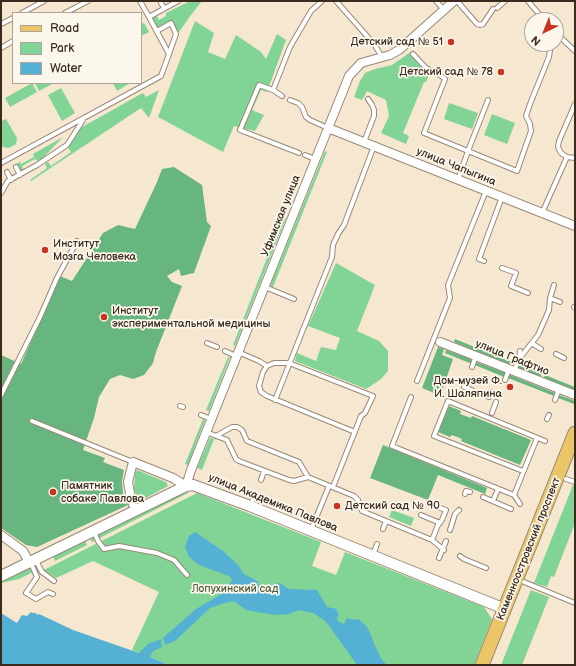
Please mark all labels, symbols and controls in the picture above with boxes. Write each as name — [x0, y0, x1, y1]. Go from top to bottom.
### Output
legend — [12, 12, 142, 84]
north arrow — [524, 12, 564, 52]
text: Road — [50, 21, 79, 36]
text: N — [529, 33, 544, 48]
place label: Детский сад № 51 — [351, 35, 443, 49]
marker: Детский сад № 51 — [446, 37, 456, 47]
text: Park — [50, 41, 74, 56]
text: Water — [50, 61, 82, 76]
place label: Детский сад № 78 — [399, 65, 493, 79]
marker: Детский сад № 78 — [496, 67, 506, 77]
street label: улица Чапыгина — [414, 145, 498, 189]
street label: Уфимская улица — [259, 173, 303, 259]
place label: Институт Мозга Человека — [53, 237, 136, 263]
marker: Институт Мозга Человека — [40, 245, 50, 255]
place label: Институт экспериментальной медицины — [112, 304, 270, 330]
marker: Институт экспериментальной медицины — [99, 312, 109, 322]
street label: улица Графтио — [473, 337, 551, 379]
place label: Дом-музей Ф. И. Шаляпина — [434, 374, 502, 400]
marker: Дом-музей Ф. И. Шаляпина — [505, 382, 515, 392]
street label: улица Академика Павлова — [206, 471, 340, 535]
street label: Каменноостровский проспект — [494, 476, 564, 622]
place label: Памятник собаке Павлова — [61, 479, 144, 505]
marker: Памятник собаке Павлова — [48, 487, 58, 497]
place label: Детский сад № 90 — [345, 499, 440, 513]
marker: Детский сад № 90 — [332, 501, 342, 511]
park label: Лопухинский сад — [192, 582, 278, 596]

